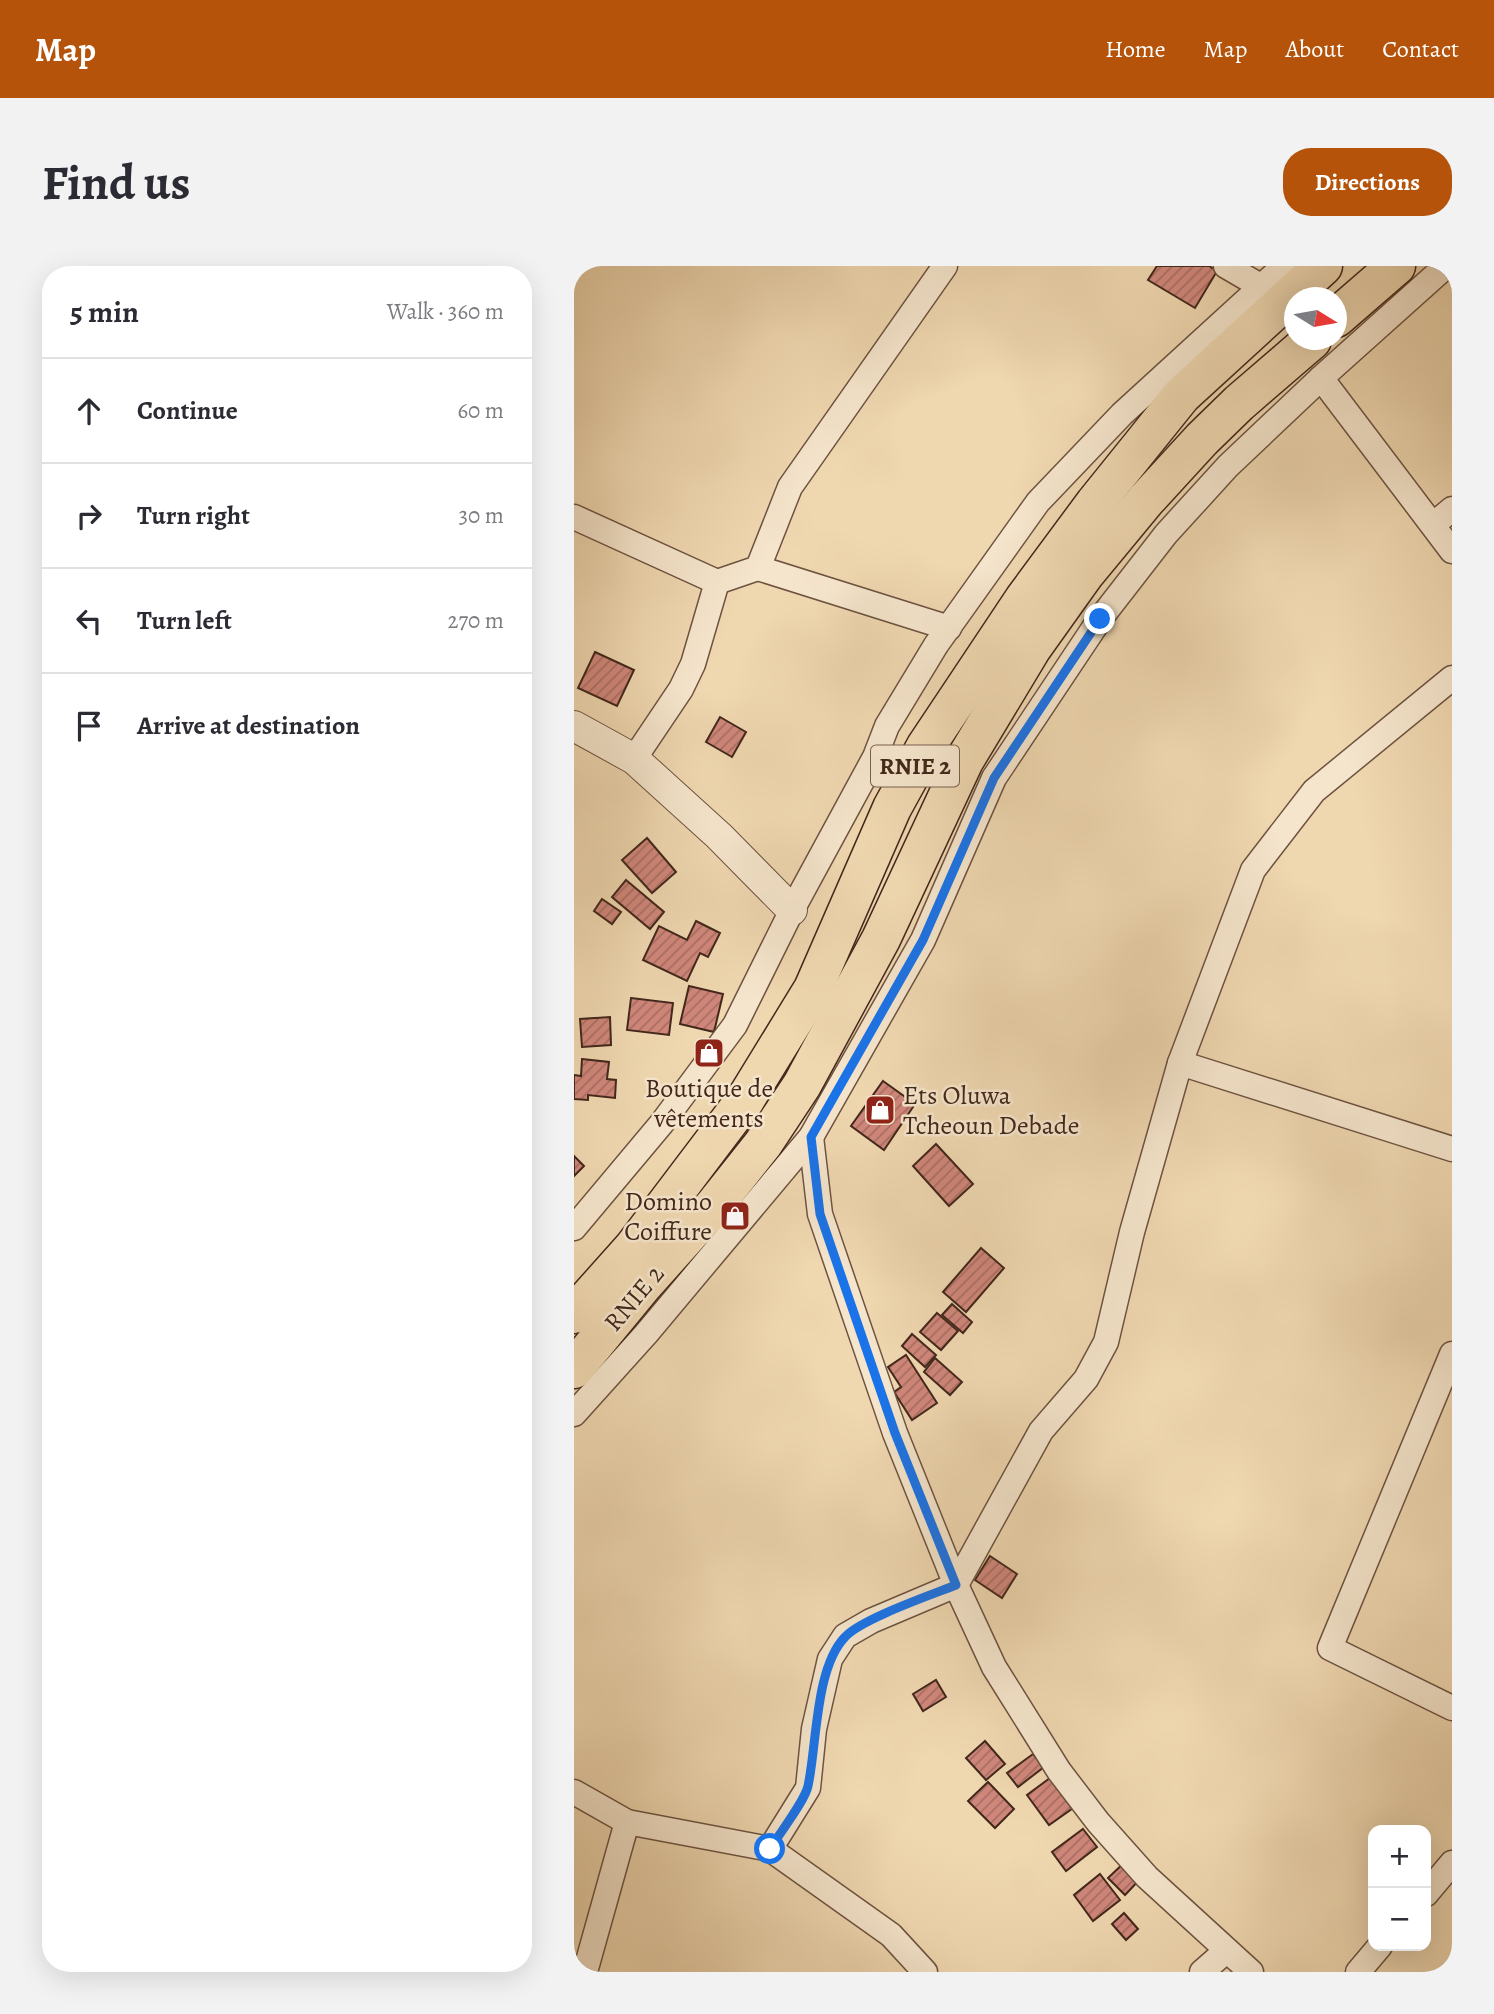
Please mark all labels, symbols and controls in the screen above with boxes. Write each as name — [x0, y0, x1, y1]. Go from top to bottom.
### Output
text: Map — [35, 27, 96, 72]
text: Home — [1105, 33, 1166, 65]
text: Map — [1204, 33, 1248, 65]
text: About — [1286, 33, 1344, 65]
text: Contact — [1382, 33, 1459, 65]
button: Directions — [1283, 148, 1452, 216]
text: Find us — [42, 149, 190, 216]
north arrow — [1284, 287, 1347, 350]
text: 5 min — [70, 292, 139, 332]
text: Walk · 360 m — [387, 296, 504, 327]
icon: ahead — [70, 392, 108, 430]
text: Continue — [137, 393, 238, 428]
text: 60 m — [457, 395, 504, 426]
icon: right — [70, 497, 108, 535]
text: Turn right — [137, 498, 250, 533]
text: 30 m — [458, 500, 504, 531]
icon: left — [70, 602, 108, 640]
text: Turn left — [137, 603, 232, 638]
route end — [1084, 603, 1115, 634]
text: 270 m — [447, 605, 504, 636]
icon: arrive — [70, 707, 108, 745]
text: Arrive at destination — [137, 708, 360, 743]
road number: RNIE 2 — [871, 746, 959, 786]
shop icon: Boutique de vêtements — [692, 1036, 726, 1070]
place label: Boutique de vêtements — [645, 1071, 773, 1136]
place label: Ets Oluwa Tcheoun Debade — [903, 1078, 1079, 1143]
shop icon: Ets Oluwa Tcheoun Debade — [863, 1093, 897, 1127]
place label: Domino Coiffure — [624, 1184, 712, 1249]
shop icon: Domino Coiffure — [718, 1199, 752, 1233]
street label: RNIE 2 — [596, 1257, 672, 1339]
map controls — [1368, 1825, 1431, 1951]
button: + — [1368, 1825, 1431, 1888]
route start — [754, 1833, 785, 1864]
button: − — [1368, 1888, 1431, 1951]

